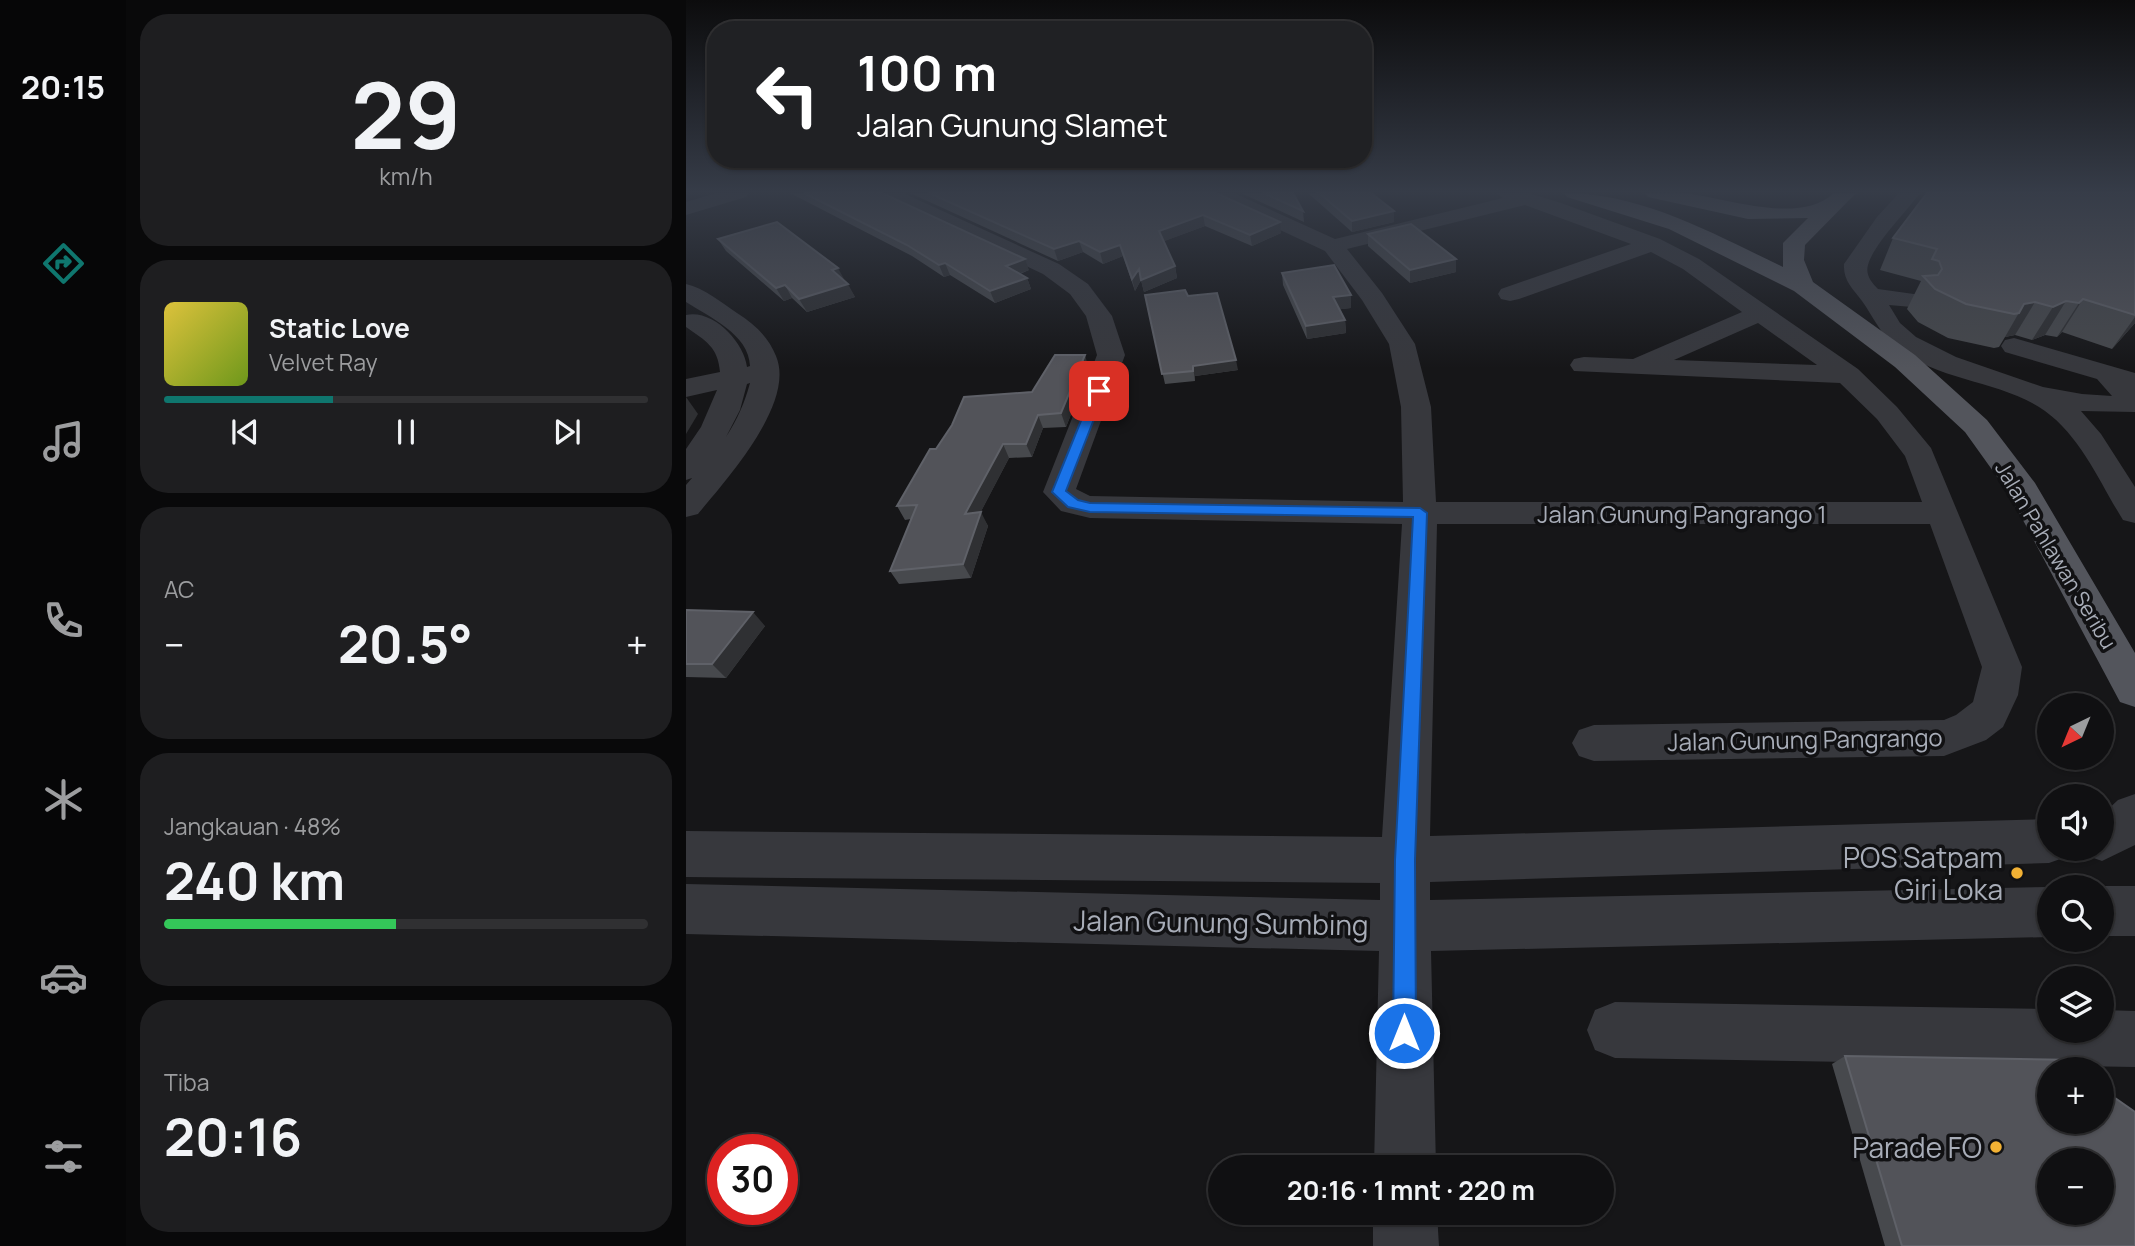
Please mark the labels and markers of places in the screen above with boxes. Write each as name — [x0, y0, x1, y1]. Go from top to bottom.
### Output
pin — [1069, 361, 1129, 421]
place label: POS Satpam Giri Loka — [1843, 838, 2003, 908]
marker: POS Satpam Giri Loka — [2009, 865, 2025, 881]
place label: Parade FO — [1852, 1128, 1982, 1166]
marker: Parade FO — [1988, 1139, 2004, 1155]

